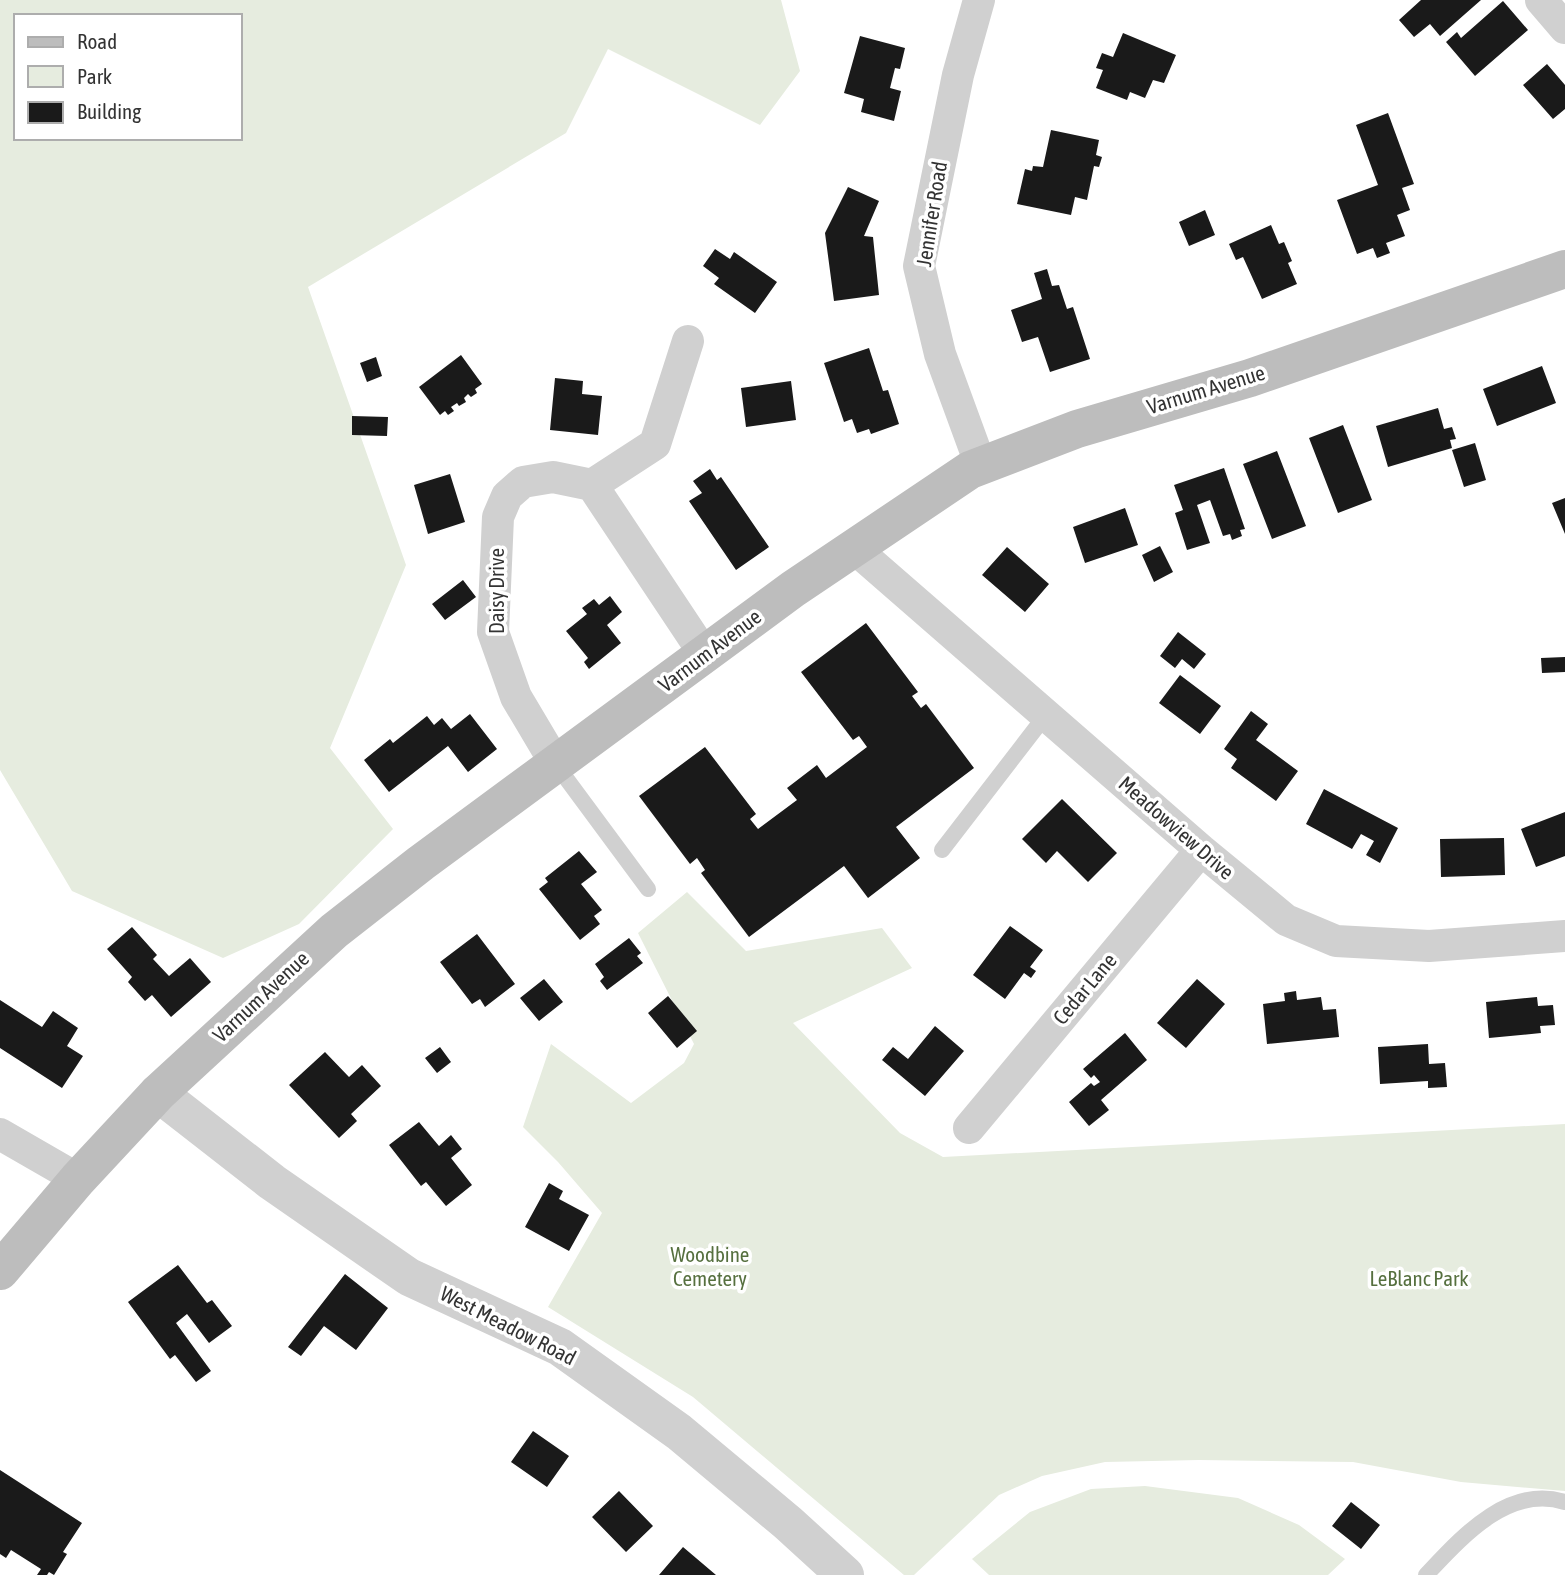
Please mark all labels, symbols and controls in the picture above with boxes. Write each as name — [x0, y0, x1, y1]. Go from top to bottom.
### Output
legend — [14, 14, 242, 140]
text: Road — [77, 29, 117, 53]
text: Park — [77, 64, 112, 88]
text: Building — [77, 99, 141, 123]
street label: Jennifer Road — [911, 160, 951, 268]
street label: Varnum Avenue — [1144, 360, 1268, 418]
street label: Daisy Drive — [484, 548, 508, 634]
street label: Varnum Avenue — [653, 604, 765, 697]
street label: Meadowview Drive — [1114, 771, 1239, 884]
street label: Varnum Avenue — [207, 946, 313, 1047]
street label: Cedar Lane — [1048, 948, 1121, 1029]
park label: Woodbine Cemetery — [671, 1242, 749, 1290]
park label: LeBlanc Park — [1370, 1266, 1468, 1290]
street label: West Meadow Road — [437, 1281, 580, 1370]

